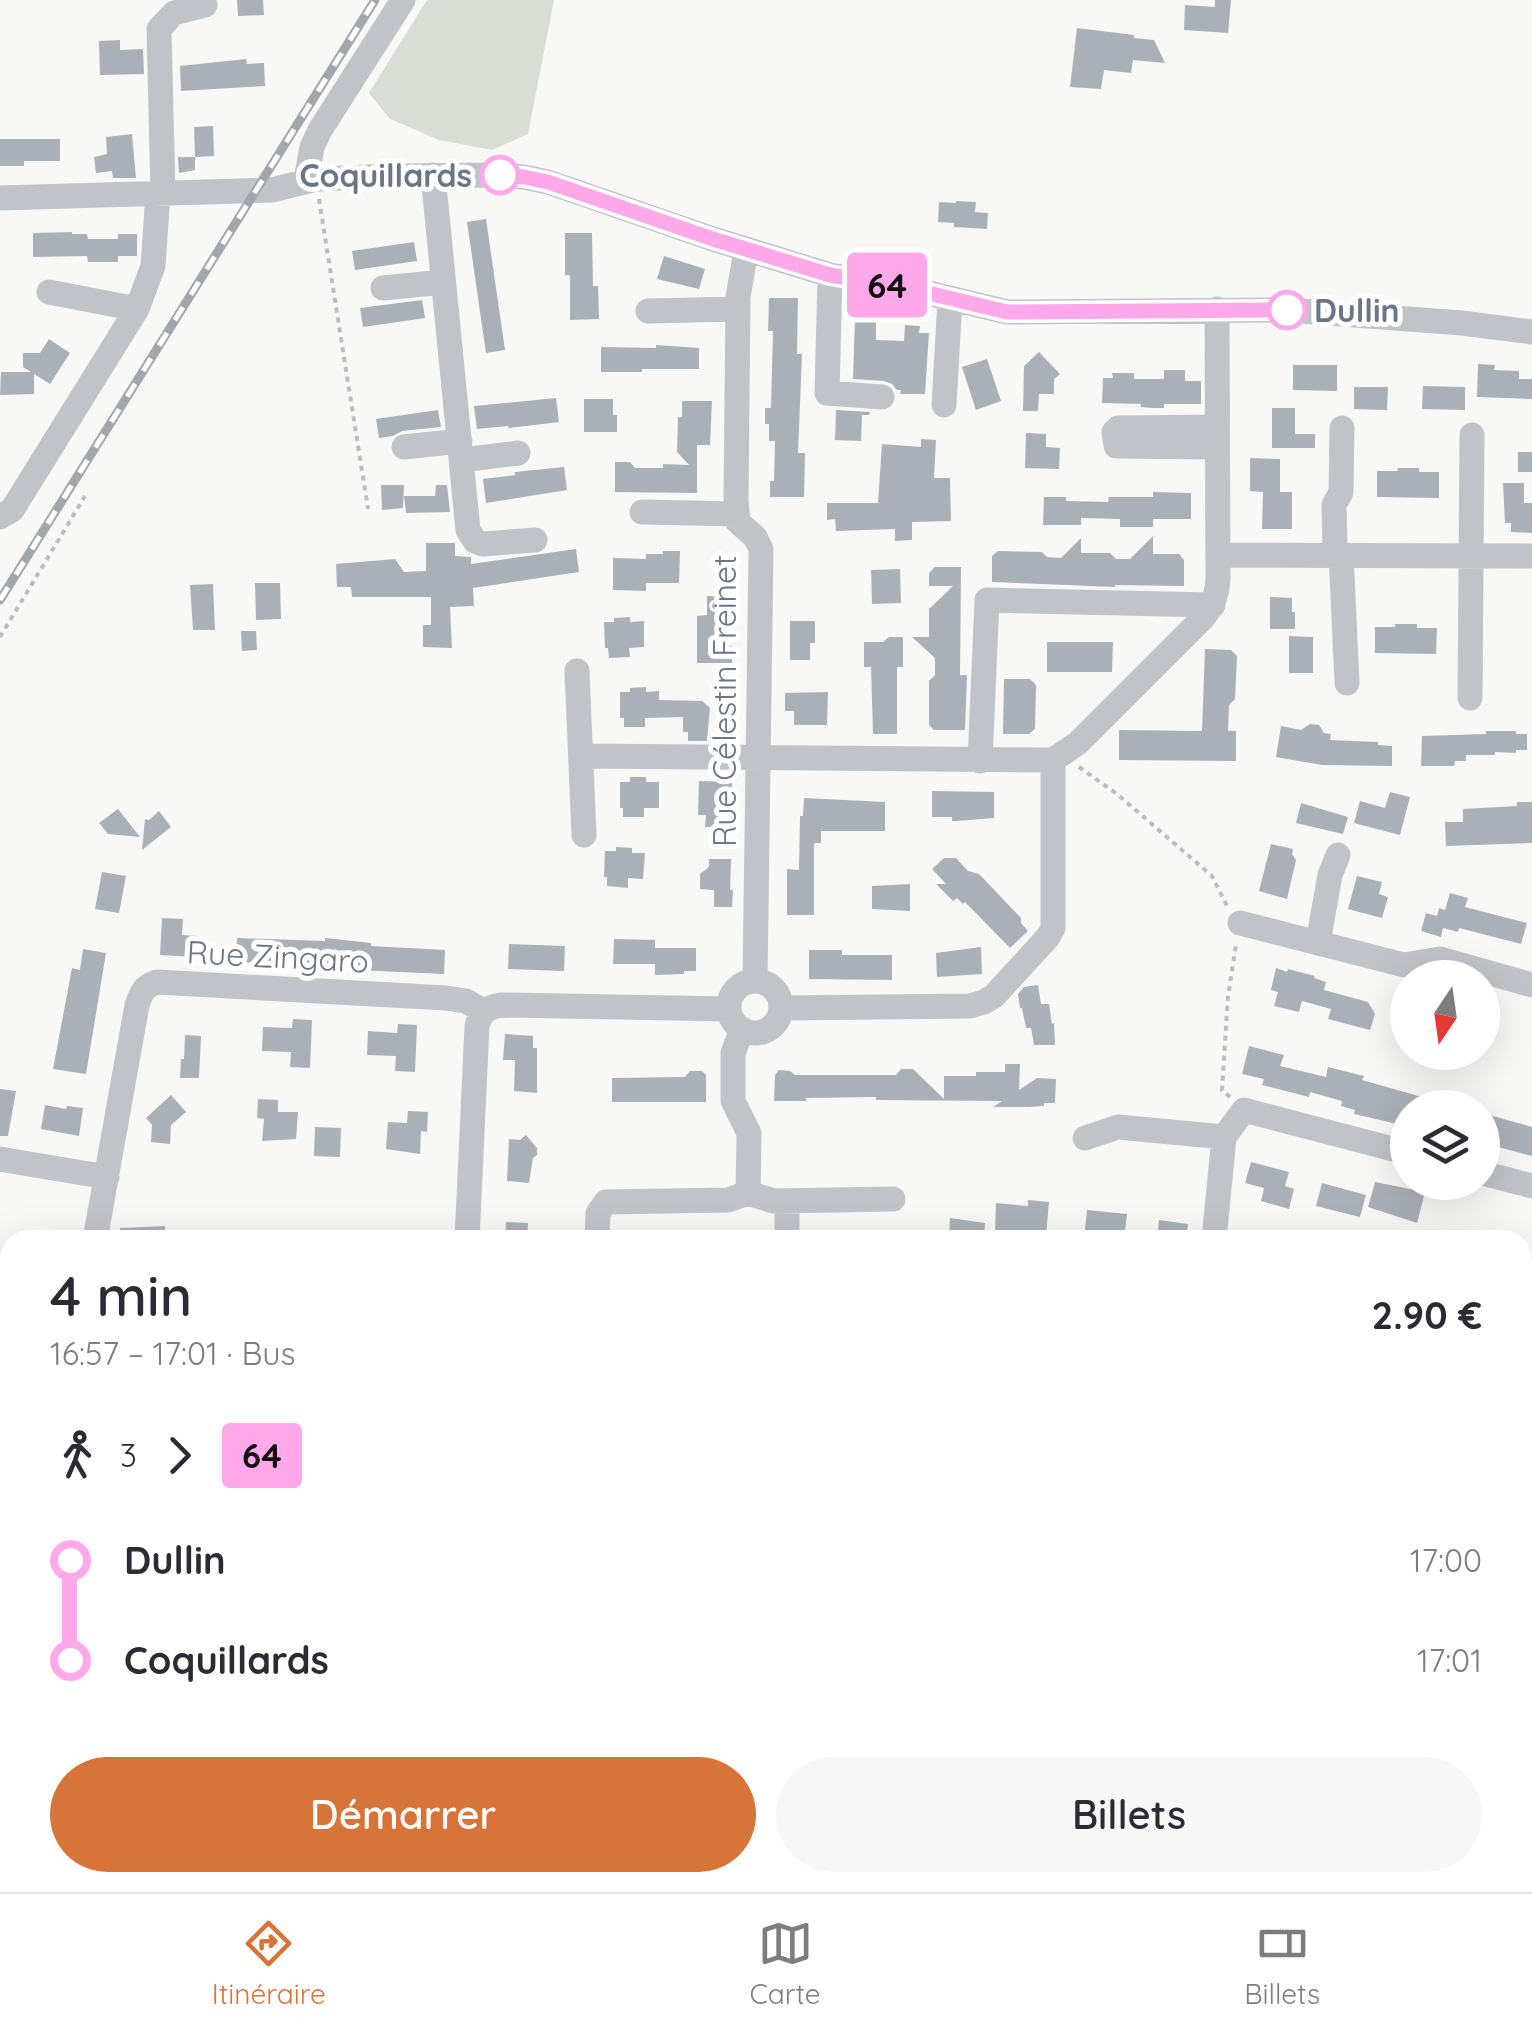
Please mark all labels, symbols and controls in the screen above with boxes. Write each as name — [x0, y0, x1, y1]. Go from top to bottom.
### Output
place label: Coquillards — [299, 155, 472, 195]
marker: Coquillards — [481, 156, 519, 194]
line badge: 64 — [842, 252, 932, 318]
text: 64 — [867, 263, 907, 307]
place label: Dullin — [1314, 290, 1400, 330]
marker: Dullin — [1268, 291, 1306, 329]
street label: Rue Célestin Freinet — [704, 555, 744, 847]
street label: Rue Zingaro — [186, 931, 370, 981]
north arrow — [1390, 960, 1500, 1070]
map controls — [1390, 960, 1500, 1200]
button: layers — [1390, 1090, 1500, 1200]
text: 4 min — [50, 1261, 192, 1330]
text: 2.90 € — [1372, 1291, 1482, 1339]
text: 16:57 – 17:01 · Bus — [50, 1333, 296, 1373]
icon: walk — [50, 1428, 105, 1483]
icon: forward — [152, 1428, 207, 1483]
text: 64 — [242, 1433, 282, 1477]
text: 3 — [120, 1435, 137, 1475]
text: Dullin — [124, 1536, 226, 1584]
text: 17:00 — [1410, 1540, 1482, 1580]
text: Coquillards — [124, 1636, 329, 1684]
text: 17:01 — [1417, 1640, 1482, 1680]
button: Démarrer — [50, 1757, 756, 1872]
button: Billets — [776, 1757, 1482, 1872]
tab: Itinéraire — [212, 1916, 326, 2011]
tab: Carte — [749, 1916, 821, 2011]
tab: Billets — [1244, 1916, 1320, 2011]

